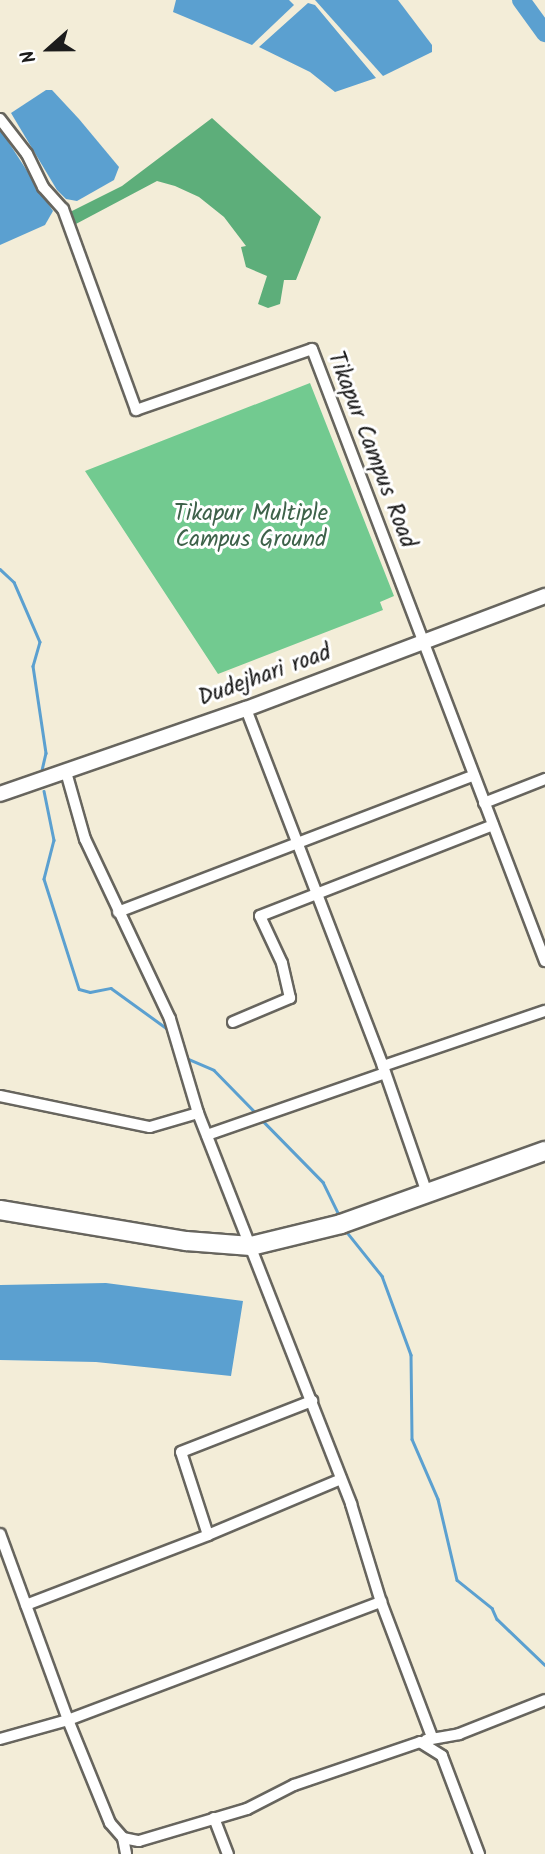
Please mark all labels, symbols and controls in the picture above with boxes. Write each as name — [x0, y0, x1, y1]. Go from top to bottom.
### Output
north arrow — [14, 14, 84, 84]
text: N — [13, 46, 46, 68]
street label: Tikapur Campus Road — [321, 348, 421, 552]
park label: Tikapur Multiple Campus Ground — [174, 500, 328, 554]
street label: Dudejhari road — [195, 639, 335, 713]

